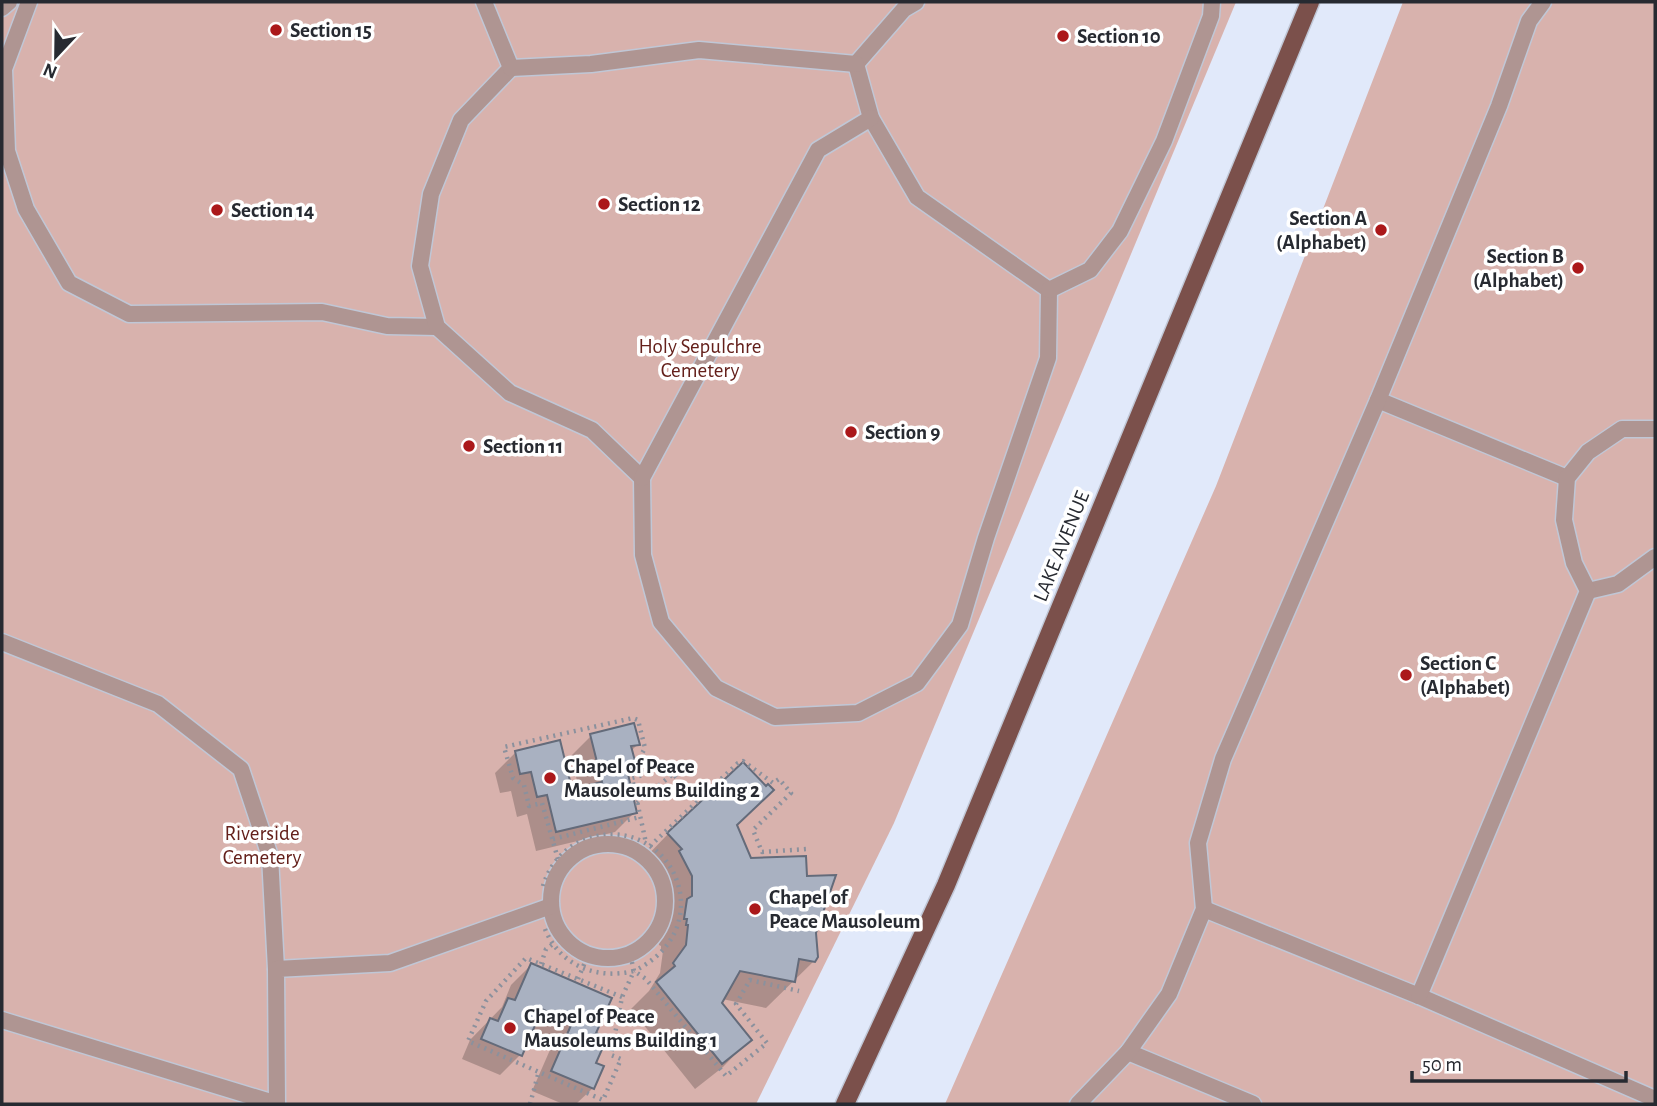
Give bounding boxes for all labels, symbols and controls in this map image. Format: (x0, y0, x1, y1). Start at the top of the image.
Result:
place label: Section 15 (290, 20, 372, 41)
north arrow (21, 21, 91, 91)
marker: Section 15 (268, 22, 284, 38)
place label: Section 10 (1077, 26, 1161, 47)
marker: Section 10 (1055, 28, 1071, 44)
text: N (41, 59, 60, 82)
place label: Section 12 (618, 194, 701, 215)
marker: Section 12 (596, 196, 612, 212)
place label: Section 14 (231, 200, 314, 221)
marker: Section 14 (209, 202, 225, 218)
place label: Section A (Alphabet) (1276, 208, 1367, 253)
marker: Section A (Alphabet) (1373, 222, 1389, 238)
place label: Section B (Alphabet) (1473, 246, 1564, 291)
marker: Section B (Alphabet) (1570, 260, 1586, 276)
park label: Holy Sepulchre Cemetery (639, 336, 761, 381)
place label: Section 9 (865, 422, 940, 443)
marker: Section 9 (843, 424, 859, 440)
place label: Section 11 (483, 436, 563, 457)
marker: Section 11 (461, 438, 477, 454)
street label: LAKE AVENUE (1030, 488, 1093, 604)
place label: Section C (Alphabet) (1420, 653, 1511, 698)
marker: Section C (Alphabet) (1398, 667, 1414, 683)
place label: Chapel of Peace Mausoleums Building 2 (564, 756, 760, 801)
marker: Chapel of Peace Mausoleums Building 2 (542, 770, 558, 786)
park label: Riverside Cemetery (223, 823, 301, 868)
place label: Chapel of Peace Mausoleum (769, 887, 920, 932)
marker: Chapel of Peace Mausoleum (747, 901, 763, 917)
place label: Chapel of Peace Mausoleums Building 1 (524, 1006, 717, 1051)
marker: Chapel of Peace Mausoleums Building 1 (502, 1020, 518, 1036)
scale bar (1412, 1040, 1626, 1084)
text: 50 m (1422, 1054, 1462, 1075)

